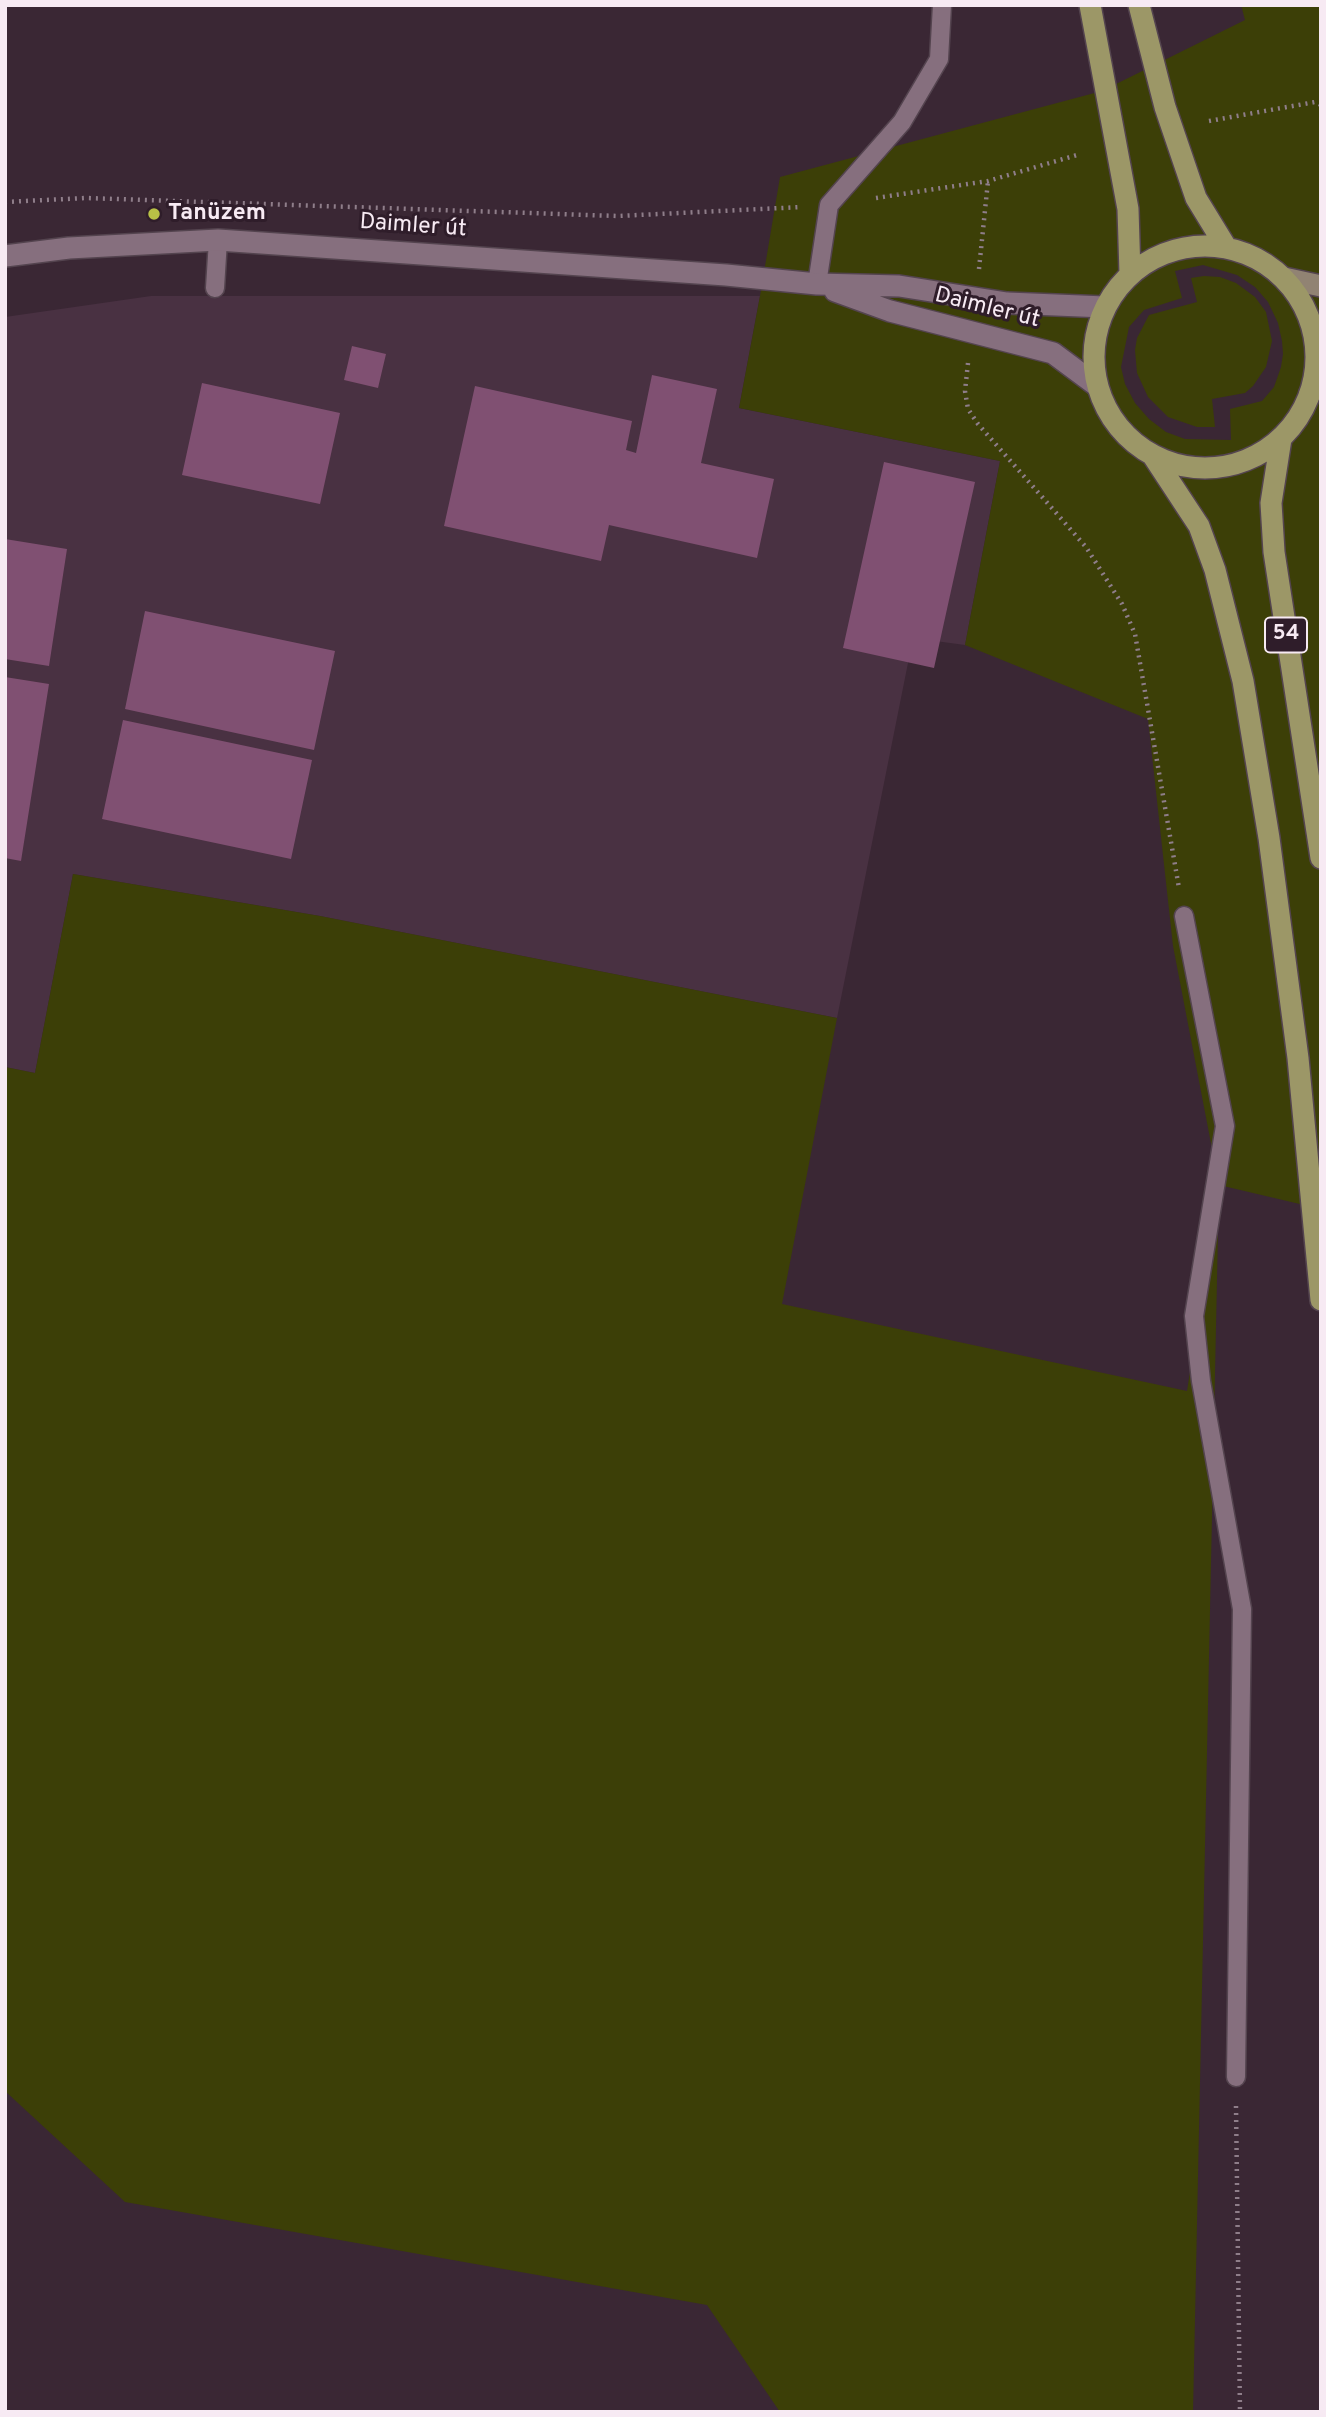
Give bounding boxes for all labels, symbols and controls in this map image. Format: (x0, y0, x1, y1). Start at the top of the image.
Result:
place label: Tanüzem (168, 200, 266, 228)
marker: Tanüzem (146, 206, 162, 222)
street label: Daimler út (359, 209, 467, 245)
street label: Daimler út (932, 283, 1042, 335)
road number: 54 (1265, 618, 1307, 652)

